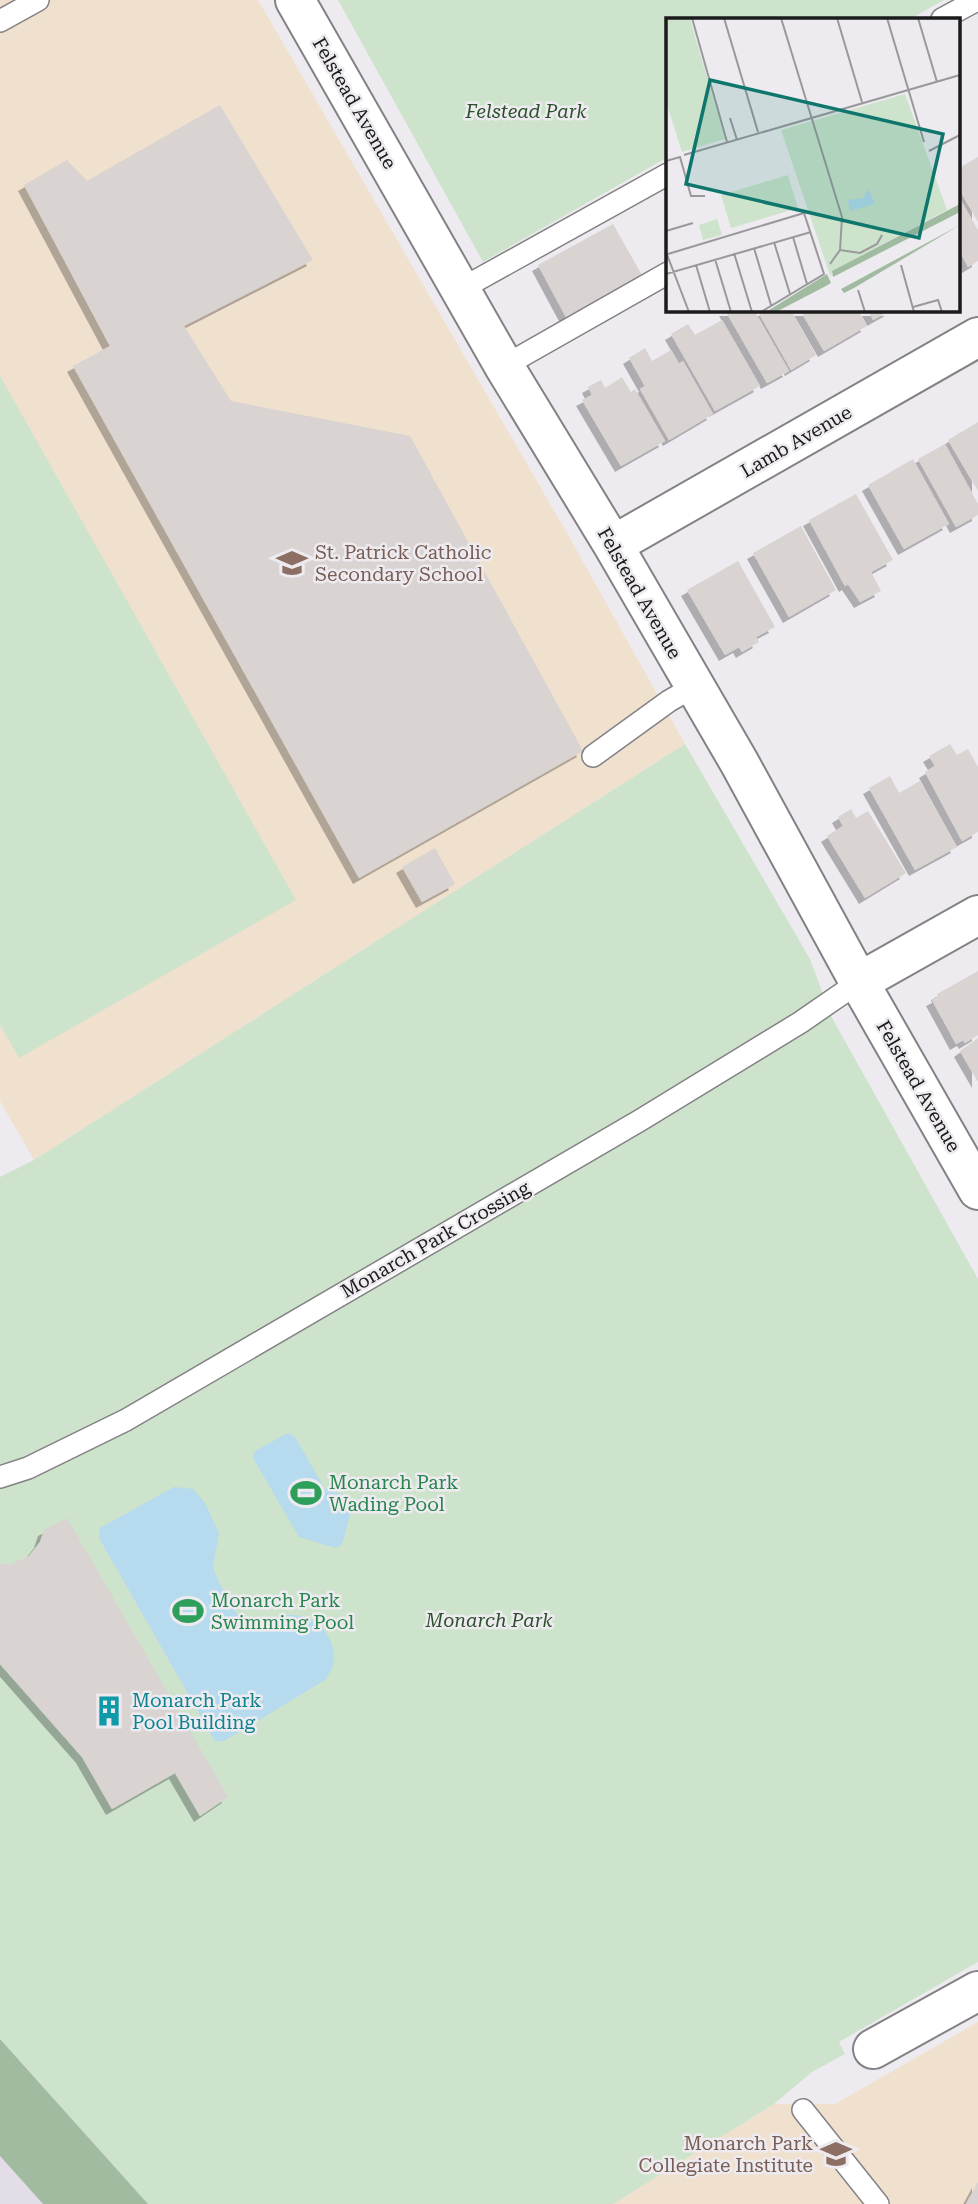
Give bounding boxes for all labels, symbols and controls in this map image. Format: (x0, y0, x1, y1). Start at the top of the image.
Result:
inset map (666, 18, 960, 312)
street label: Felstead Avenue (308, 33, 402, 173)
park label: Felstead Park (465, 100, 587, 123)
street label: Lamb Avenue (737, 400, 856, 483)
street label: Felstead Avenue (593, 523, 687, 663)
place label: St. Patrick Catholic Secondary School (315, 541, 491, 586)
school or university icon: St. Patrick Catholic Secondary School (275, 546, 309, 580)
street label: Felstead Avenue (872, 1016, 966, 1156)
street label: Monarch Park Crossing (337, 1176, 534, 1303)
place label: Monarch Park Wading Pool (329, 1471, 458, 1516)
sports icon: Monarch Park Wading Pool (289, 1476, 323, 1510)
place label: Monarch Park Swimming Pool (211, 1589, 354, 1634)
sports icon: Monarch Park Swimming Pool (171, 1594, 205, 1628)
park label: Monarch Park (424, 1609, 553, 1632)
place label: Monarch Park Pool Building (132, 1689, 261, 1734)
building icon: Monarch Park Pool Building (92, 1694, 126, 1728)
place label: Monarch Park Collegiate Institute (639, 2132, 813, 2177)
school or university icon: Monarch Park Collegiate Institute (819, 2137, 853, 2171)

